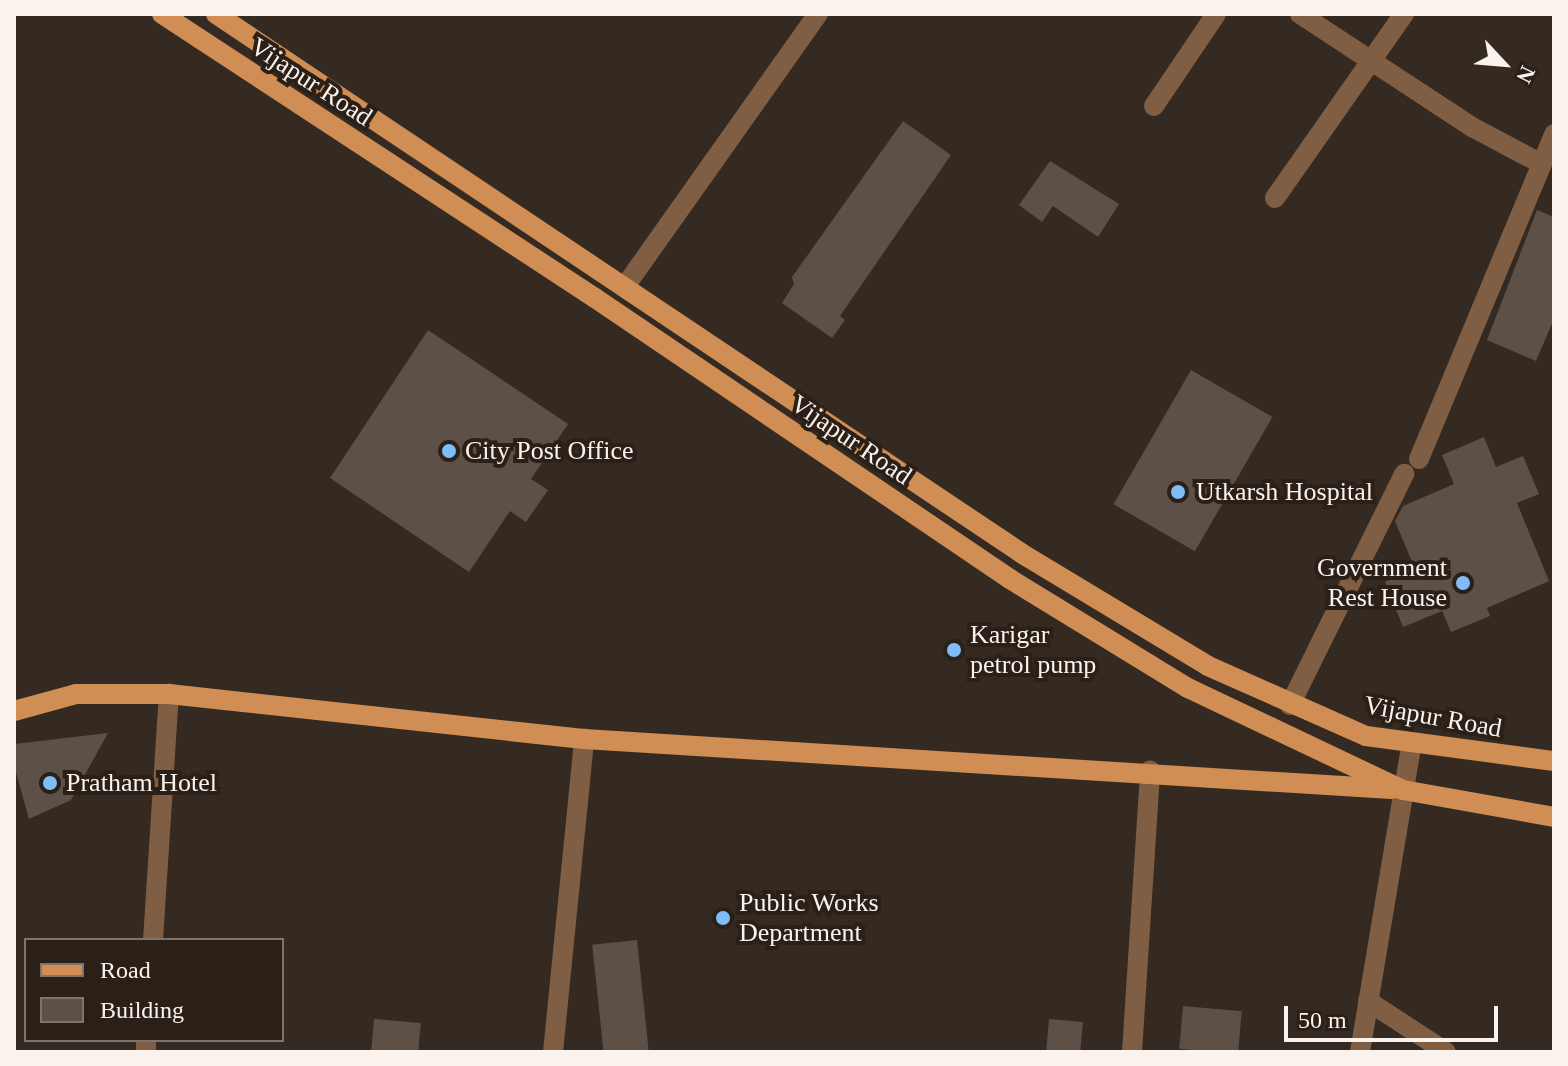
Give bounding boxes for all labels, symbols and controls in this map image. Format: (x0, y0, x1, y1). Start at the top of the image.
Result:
north arrow (1464, 24, 1544, 104)
street label: Vijapur Road (244, 31, 378, 133)
text: N (1511, 62, 1541, 87)
street label: Vijapur Road (785, 388, 917, 492)
place label: City Post Office (465, 435, 634, 467)
marker: City Post Office (440, 442, 458, 460)
place label: Utkarsh Hospital (1196, 476, 1373, 508)
marker: Utkarsh Hospital (1167, 481, 1189, 503)
place label: Government Rest House (1317, 552, 1447, 614)
marker: Government Rest House (1454, 574, 1472, 592)
place label: Karigar petrol pump (970, 619, 1096, 680)
marker: Karigar petrol pump (945, 641, 963, 659)
street label: Vijapur Road (1362, 690, 1504, 744)
place label: Pratham Hotel (66, 767, 217, 799)
marker: Pratham Hotel (41, 774, 59, 792)
place label: Public Works Department (739, 887, 879, 948)
marker: Public Works Department (714, 909, 732, 927)
legend (24, 938, 284, 1042)
text: Road (100, 957, 151, 983)
scale bar (1288, 990, 1502, 1040)
text: Building (100, 997, 184, 1023)
text: 50 m (1298, 1007, 1347, 1033)

